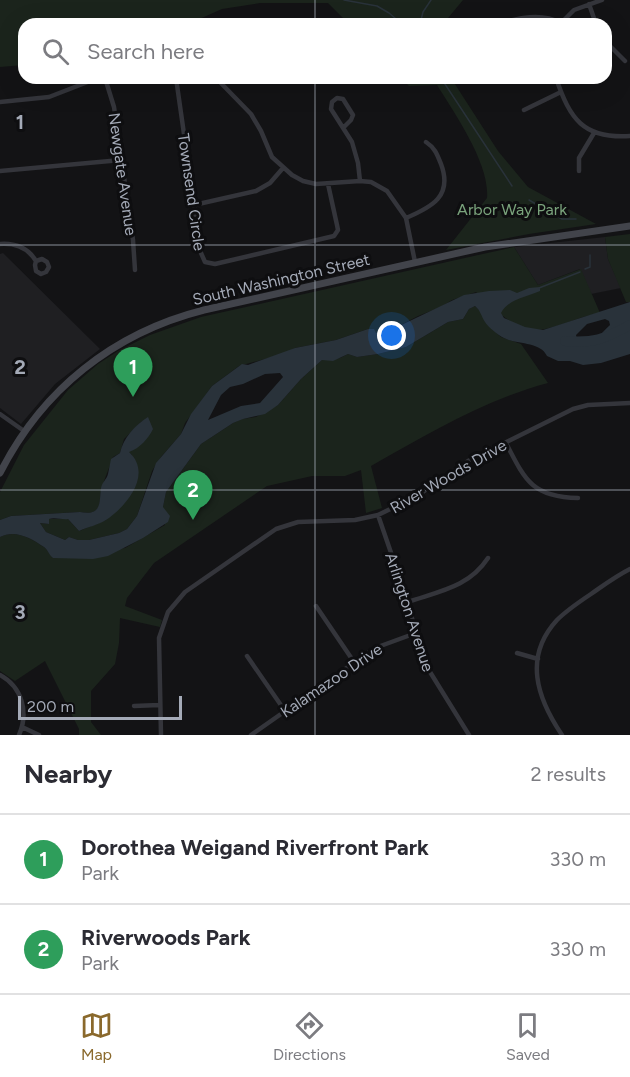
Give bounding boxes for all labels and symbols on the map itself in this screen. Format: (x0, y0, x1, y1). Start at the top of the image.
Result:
text: 1 (16, 110, 24, 134)
street label: Newgate Avenue (104, 112, 141, 237)
street label: Townsend Circle (174, 132, 209, 252)
park label: Arbor Way Park (457, 200, 567, 219)
street label: South Washington Street (191, 250, 372, 309)
your location (377, 321, 406, 350)
pin: 1 (114, 348, 152, 397)
text: 2 (14, 355, 26, 379)
street label: River Woods Drive (387, 435, 510, 517)
pin: 2 (174, 470, 212, 520)
street label: Arlington Avenue (381, 550, 438, 674)
text: 3 (14, 600, 26, 624)
street label: Kalamazoo Drive (277, 639, 386, 721)
scale bar (18, 693, 182, 720)

